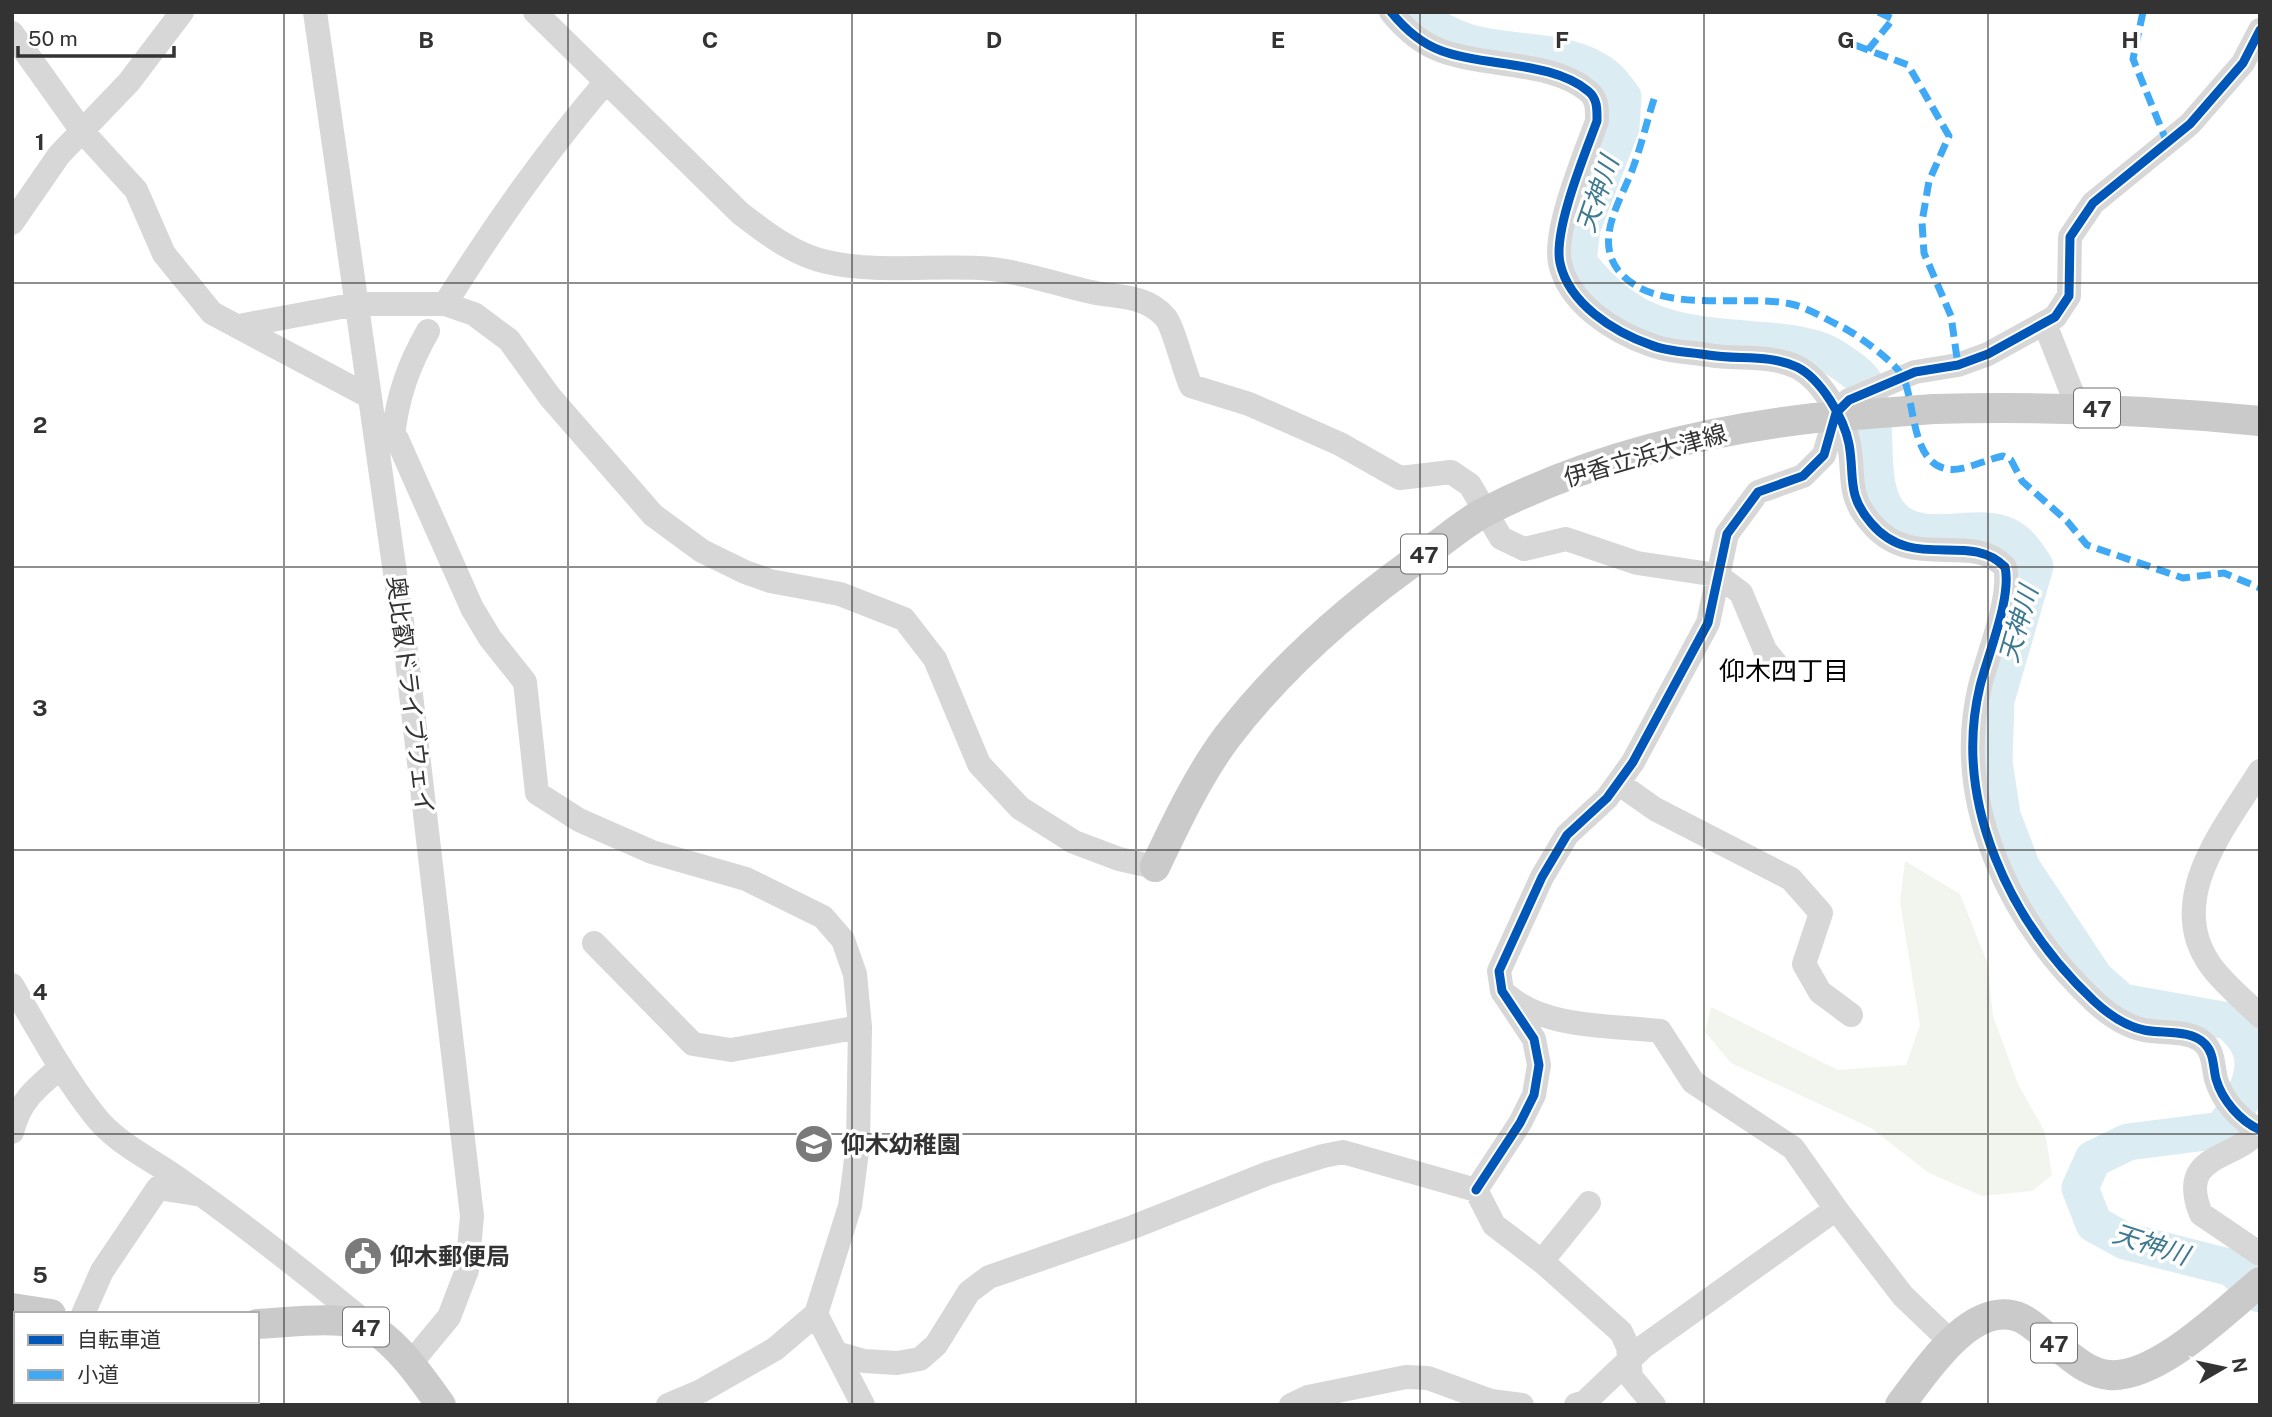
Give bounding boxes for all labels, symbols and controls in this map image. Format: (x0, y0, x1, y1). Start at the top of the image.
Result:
scale bar (18, 14, 173, 58)
text: 50 m (28, 26, 78, 51)
text: B (418, 26, 434, 53)
text: C (702, 26, 718, 53)
text: D (986, 26, 1002, 53)
text: E (1271, 26, 1285, 53)
text: F (1555, 26, 1569, 53)
text: G (1837, 26, 1855, 53)
text: H (2121, 26, 2139, 53)
text: 1 (35, 128, 45, 155)
water label: 天神川 (1570, 149, 1625, 236)
road number: 47 (2074, 388, 2120, 428)
text: 2 (33, 411, 47, 438)
street label: 伊香立浜大津線 (1560, 418, 1730, 492)
road number: 47 (1401, 534, 1447, 574)
street label: 奥比叡ドライブウェイ (382, 574, 440, 816)
water label: 天神川 (1992, 579, 2044, 666)
district label: 仰木四丁目 (1719, 655, 1849, 686)
text: 3 (32, 694, 48, 721)
text: 4 (32, 978, 48, 1005)
school or university icon: 仰木幼稚園 (793, 1123, 835, 1165)
place label: 仰木幼稚園 (841, 1130, 961, 1158)
water label: 天神川 (2109, 1217, 2196, 1272)
public building icon: 仰木郵便局 (342, 1235, 384, 1277)
place label: 仰木郵便局 (390, 1242, 510, 1270)
text: 5 (32, 1261, 48, 1288)
road number: 47 (343, 1308, 389, 1346)
legend (14, 1312, 259, 1403)
road number: 47 (2031, 1324, 2077, 1362)
text: 自転車道 (77, 1327, 161, 1352)
north arrow (2188, 1333, 2258, 1403)
text: N (2228, 1356, 2252, 1374)
text: 小道 (77, 1362, 119, 1387)

